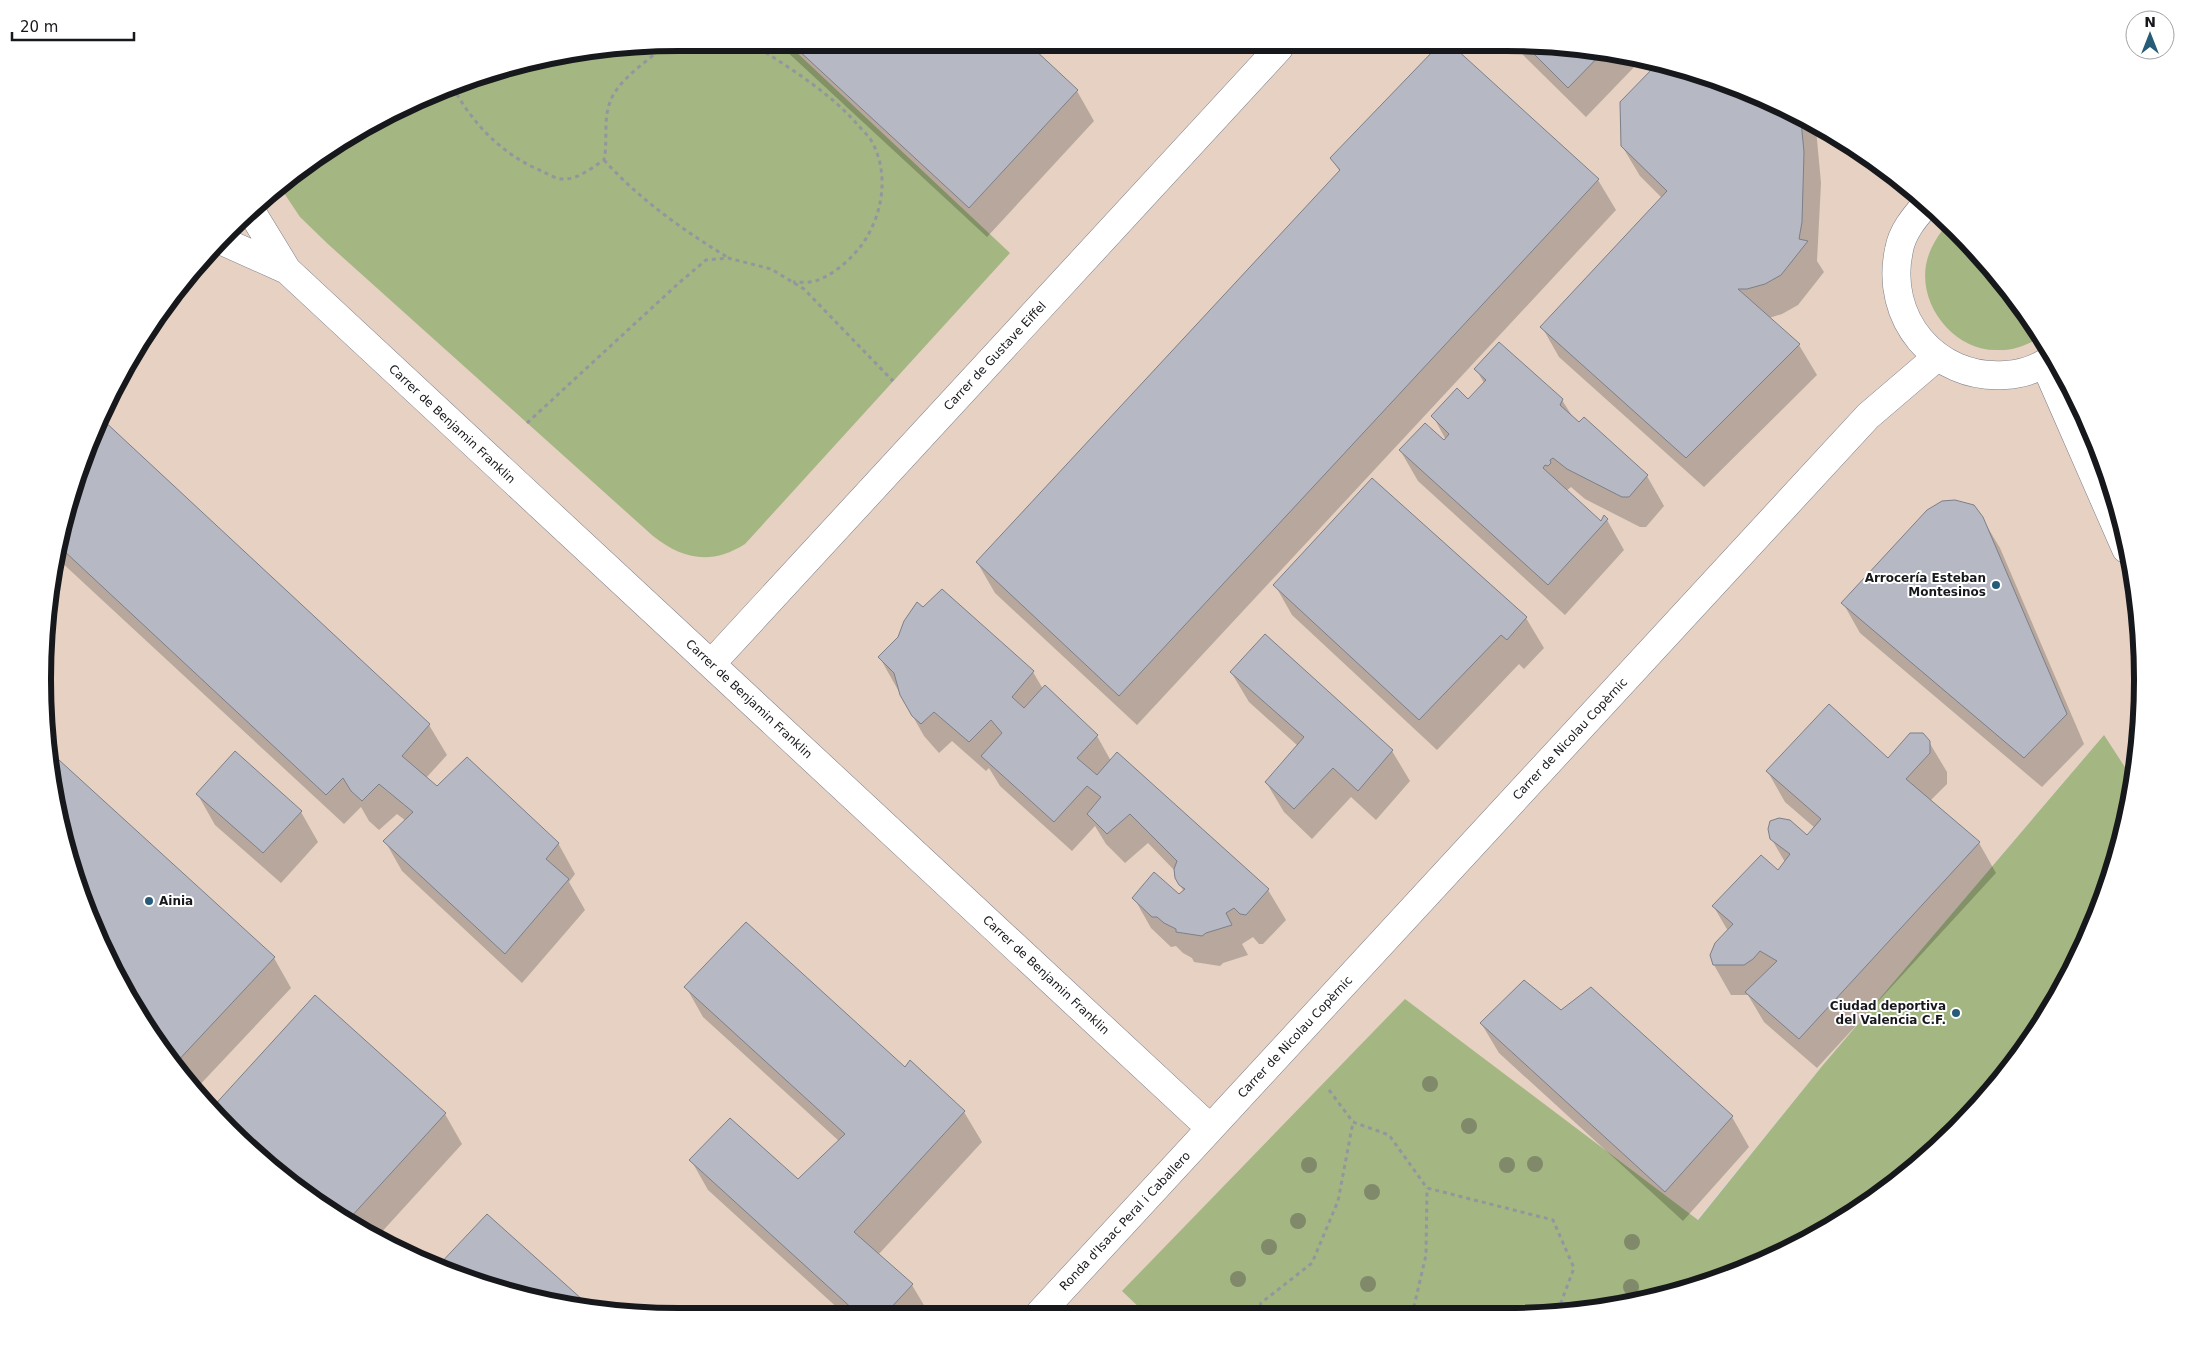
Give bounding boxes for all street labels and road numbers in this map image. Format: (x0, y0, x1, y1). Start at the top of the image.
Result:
street label: Carrer de Gustave Eiffel (941, 299, 1049, 413)
street label: Carrer de Benjamin Franklin (386, 362, 518, 486)
street label: Carrer de Benjamin Franklin (683, 637, 815, 761)
street label: Carrer de Nicolau Copèrnic (1510, 675, 1630, 803)
street label: Carrer de Benjamin Franklin (980, 913, 1112, 1037)
street label: Carrer de Nicolau Copèrnic (1235, 973, 1355, 1101)
street label: Ronda d'Isaac Peral i Caballero (1057, 1149, 1193, 1293)

